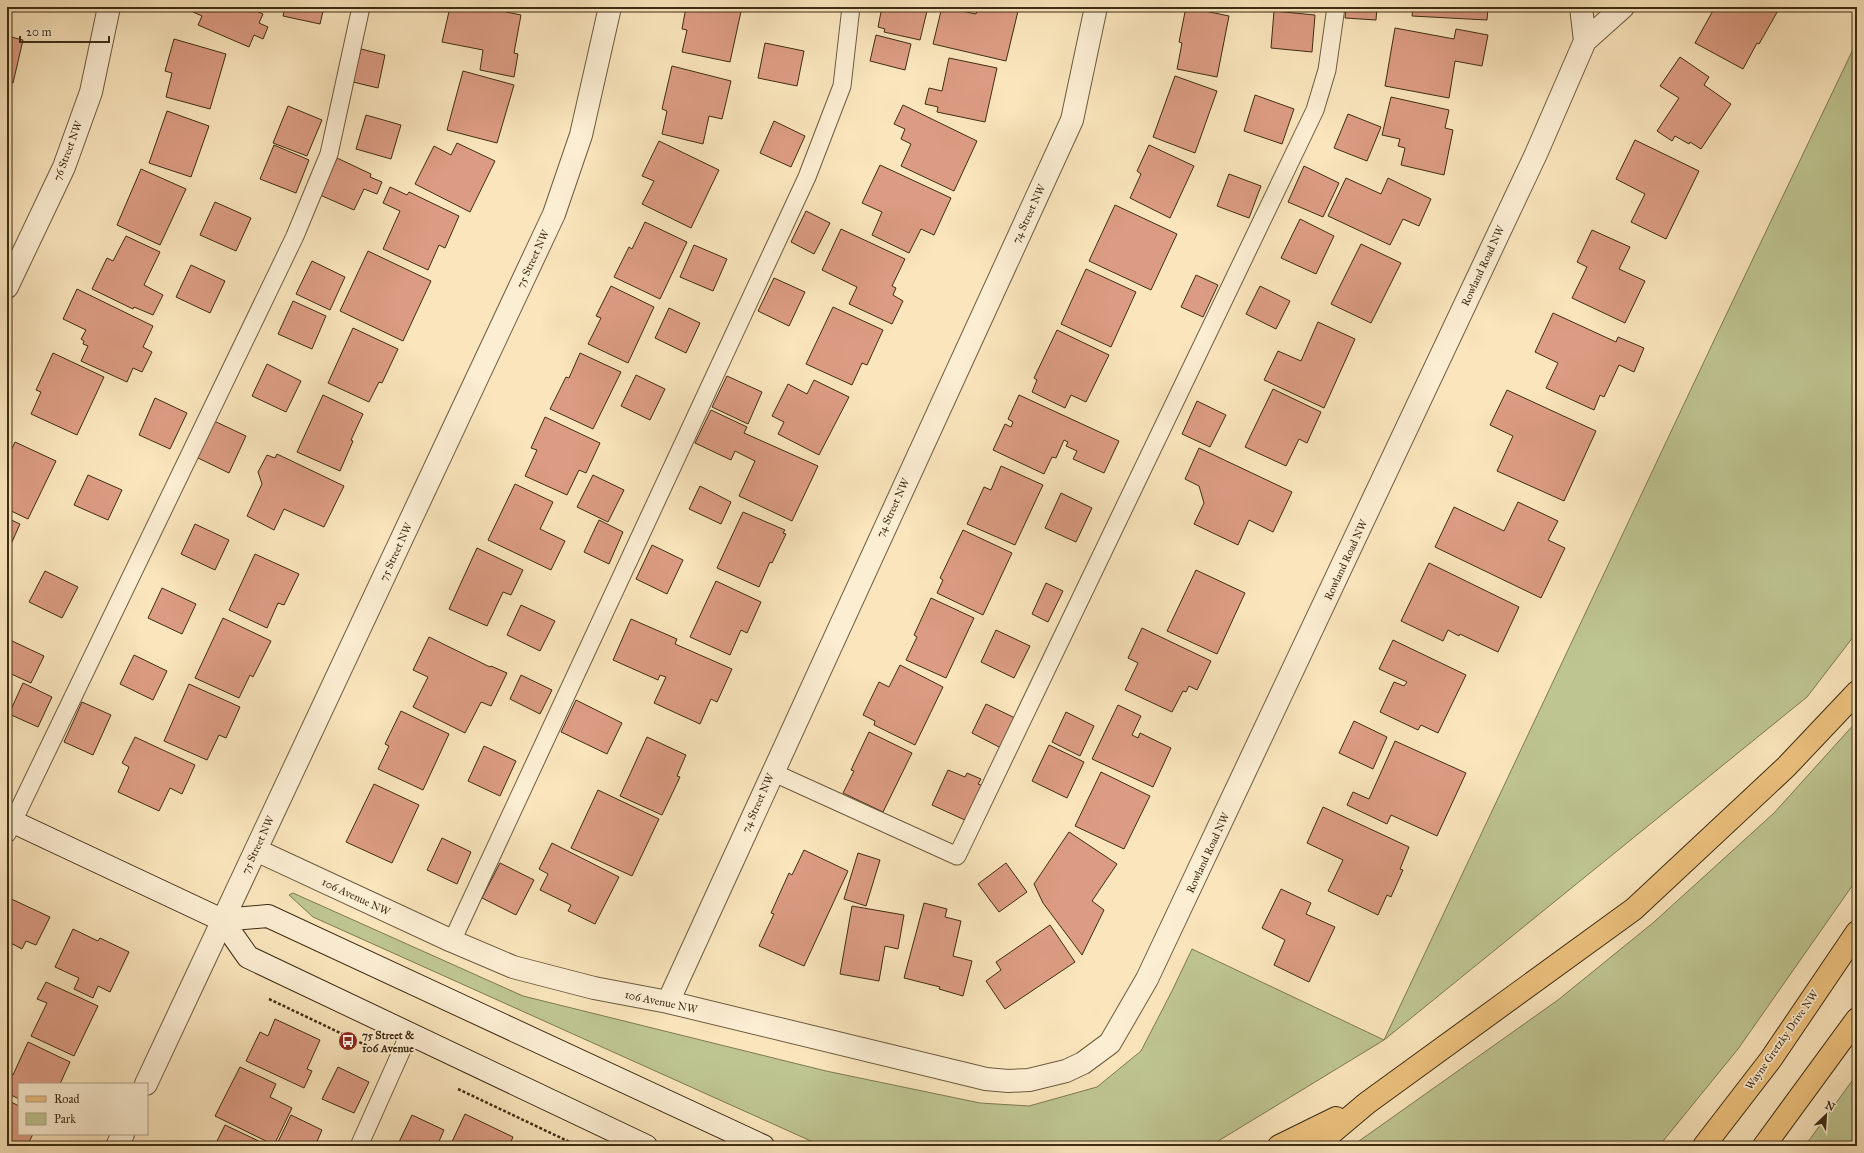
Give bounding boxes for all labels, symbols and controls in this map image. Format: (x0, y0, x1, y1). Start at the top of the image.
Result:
scale bar (20, 18, 109, 44)
text: 20 m (26, 25, 52, 39)
street label: 76 Street NW (51, 119, 86, 183)
street label: 74 Street NW (1010, 182, 1049, 246)
street label: Rowland Road NW (1459, 223, 1508, 308)
street label: 75 Street NW (514, 227, 552, 290)
street label: 74 Street NW (874, 476, 913, 540)
street label: Rowland Road NW (1322, 517, 1371, 602)
street label: 75 Street NW (377, 520, 415, 583)
street label: 74 Street NW (739, 771, 777, 835)
street label: Rowland Road NW (1184, 810, 1233, 895)
street label: 75 Street NW (239, 813, 277, 876)
street label: 106 Avenue NW (320, 875, 393, 919)
street label: Wayne Gretzky Drive NW (1743, 987, 1822, 1092)
street label: 106 Avenue NW (624, 988, 699, 1016)
place label: 75 Street & 106 Avenue (362, 1029, 415, 1055)
bus stop icon: 75 Street & 106 Avenue (337, 1030, 359, 1052)
legend (18, 1083, 148, 1135)
text: Road (54, 1092, 80, 1106)
north arrow (1806, 1095, 1846, 1135)
text: N (1823, 1099, 1838, 1115)
text: Park (54, 1112, 76, 1126)

